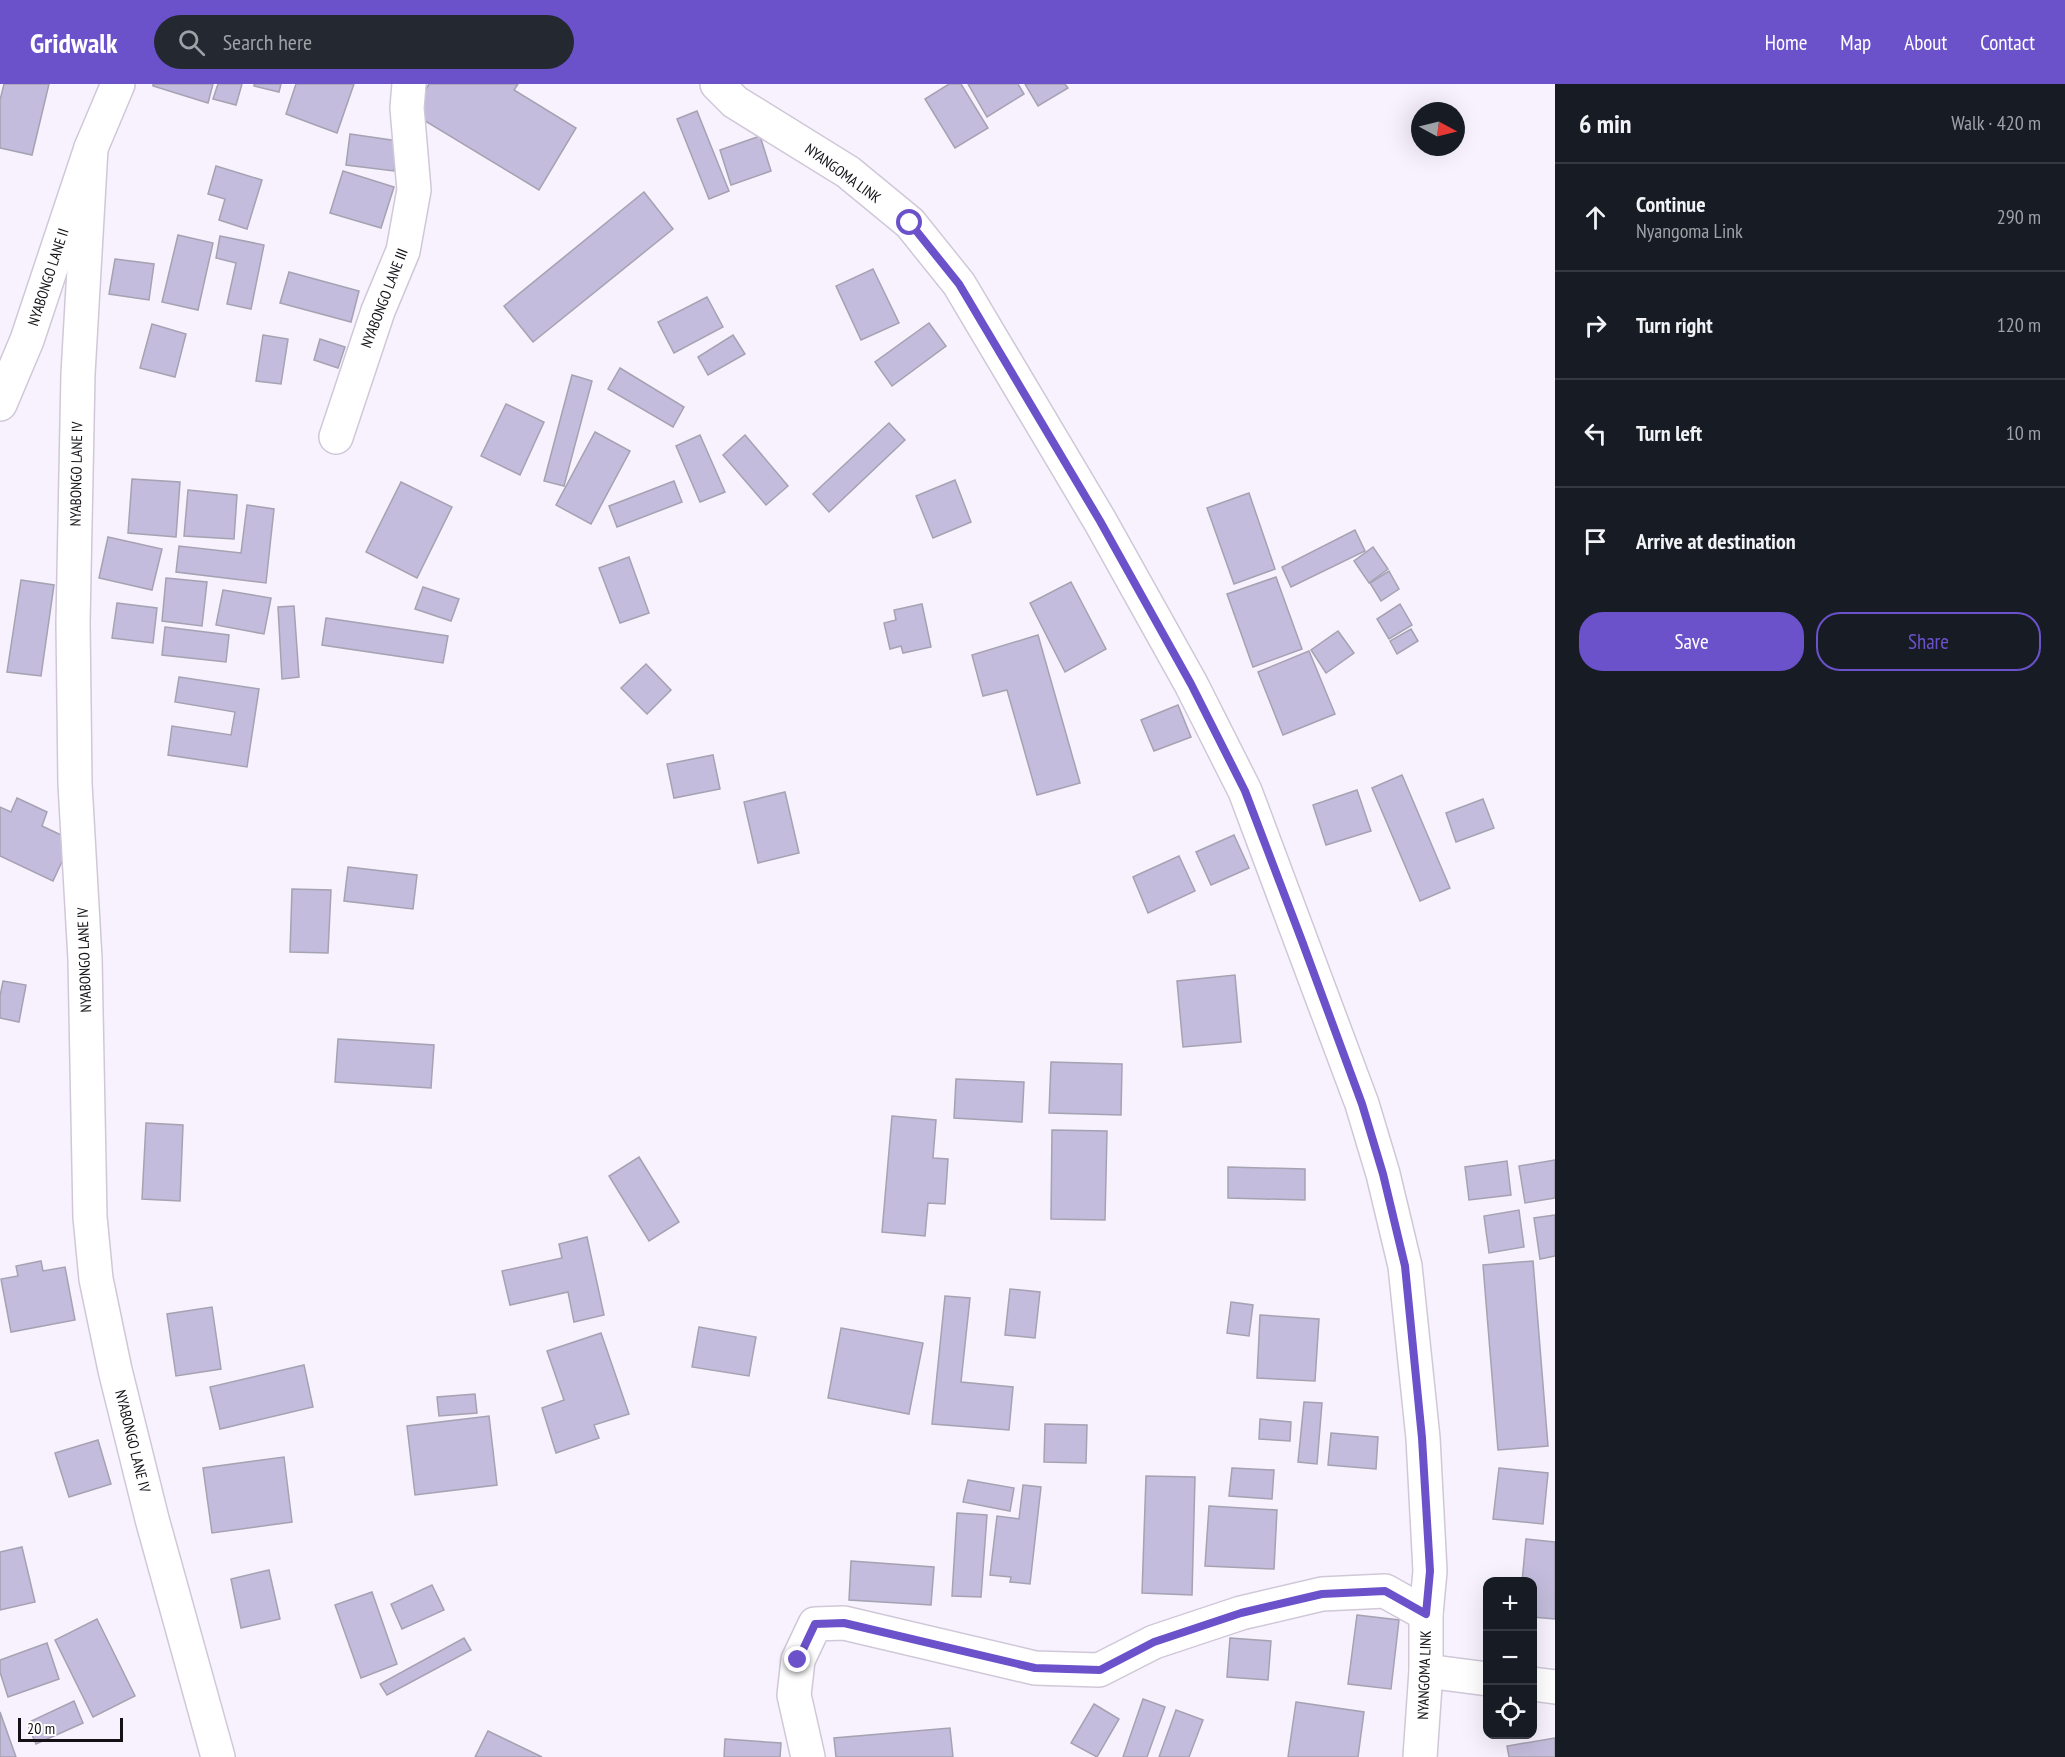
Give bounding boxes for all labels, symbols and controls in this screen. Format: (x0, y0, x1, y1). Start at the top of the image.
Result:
search box (154, 15, 574, 69)
text: Gridwalk (30, 24, 118, 61)
icon: search (175, 26, 208, 59)
text: Search here (223, 28, 312, 56)
text: Home (1765, 29, 1807, 56)
text: Map (1840, 29, 1871, 56)
text: About (1904, 29, 1947, 56)
text: Contact (1980, 29, 2035, 56)
north arrow (1411, 102, 1465, 156)
text: 6 min (1579, 107, 1632, 140)
text: Walk · 420 m (1951, 110, 2041, 136)
street label: NYANGOMA LINK (801, 139, 885, 207)
text: Continue (1636, 190, 1706, 218)
icon: ahead (1579, 201, 1612, 234)
text: 290 m (1997, 204, 2041, 230)
route start (896, 209, 922, 235)
text: Nyangoma Link (1636, 218, 1743, 244)
street label: NYABONGO LANE II (23, 226, 73, 328)
street label: NYABONGO LANE III (356, 246, 412, 350)
icon: right (1579, 309, 1612, 342)
text: Turn right (1636, 311, 1713, 339)
text: 120 m (1997, 312, 2041, 338)
icon: left (1579, 417, 1612, 450)
text: Turn left (1636, 419, 1702, 447)
text: 10 m (2006, 420, 2041, 446)
street label: NYABONGO LANE IV (66, 421, 86, 527)
icon: arrive (1579, 525, 1612, 558)
text: Arrive at destination (1636, 527, 1796, 555)
button: Save (1579, 612, 1804, 671)
button: Share (1816, 612, 2041, 671)
street label: NYABONGO LANE IV (73, 907, 95, 1013)
street label: NYABONGO LANE IV (111, 1388, 155, 1494)
map controls (1483, 1577, 1537, 1739)
button: + (1483, 1577, 1537, 1631)
street label: NYANGOMA LINK (1413, 1629, 1435, 1720)
button: − (1483, 1631, 1537, 1685)
route end (784, 1646, 810, 1672)
button: locate (1483, 1685, 1537, 1739)
scale bar (18, 1715, 123, 1742)
text: 20 m (27, 1718, 55, 1738)

